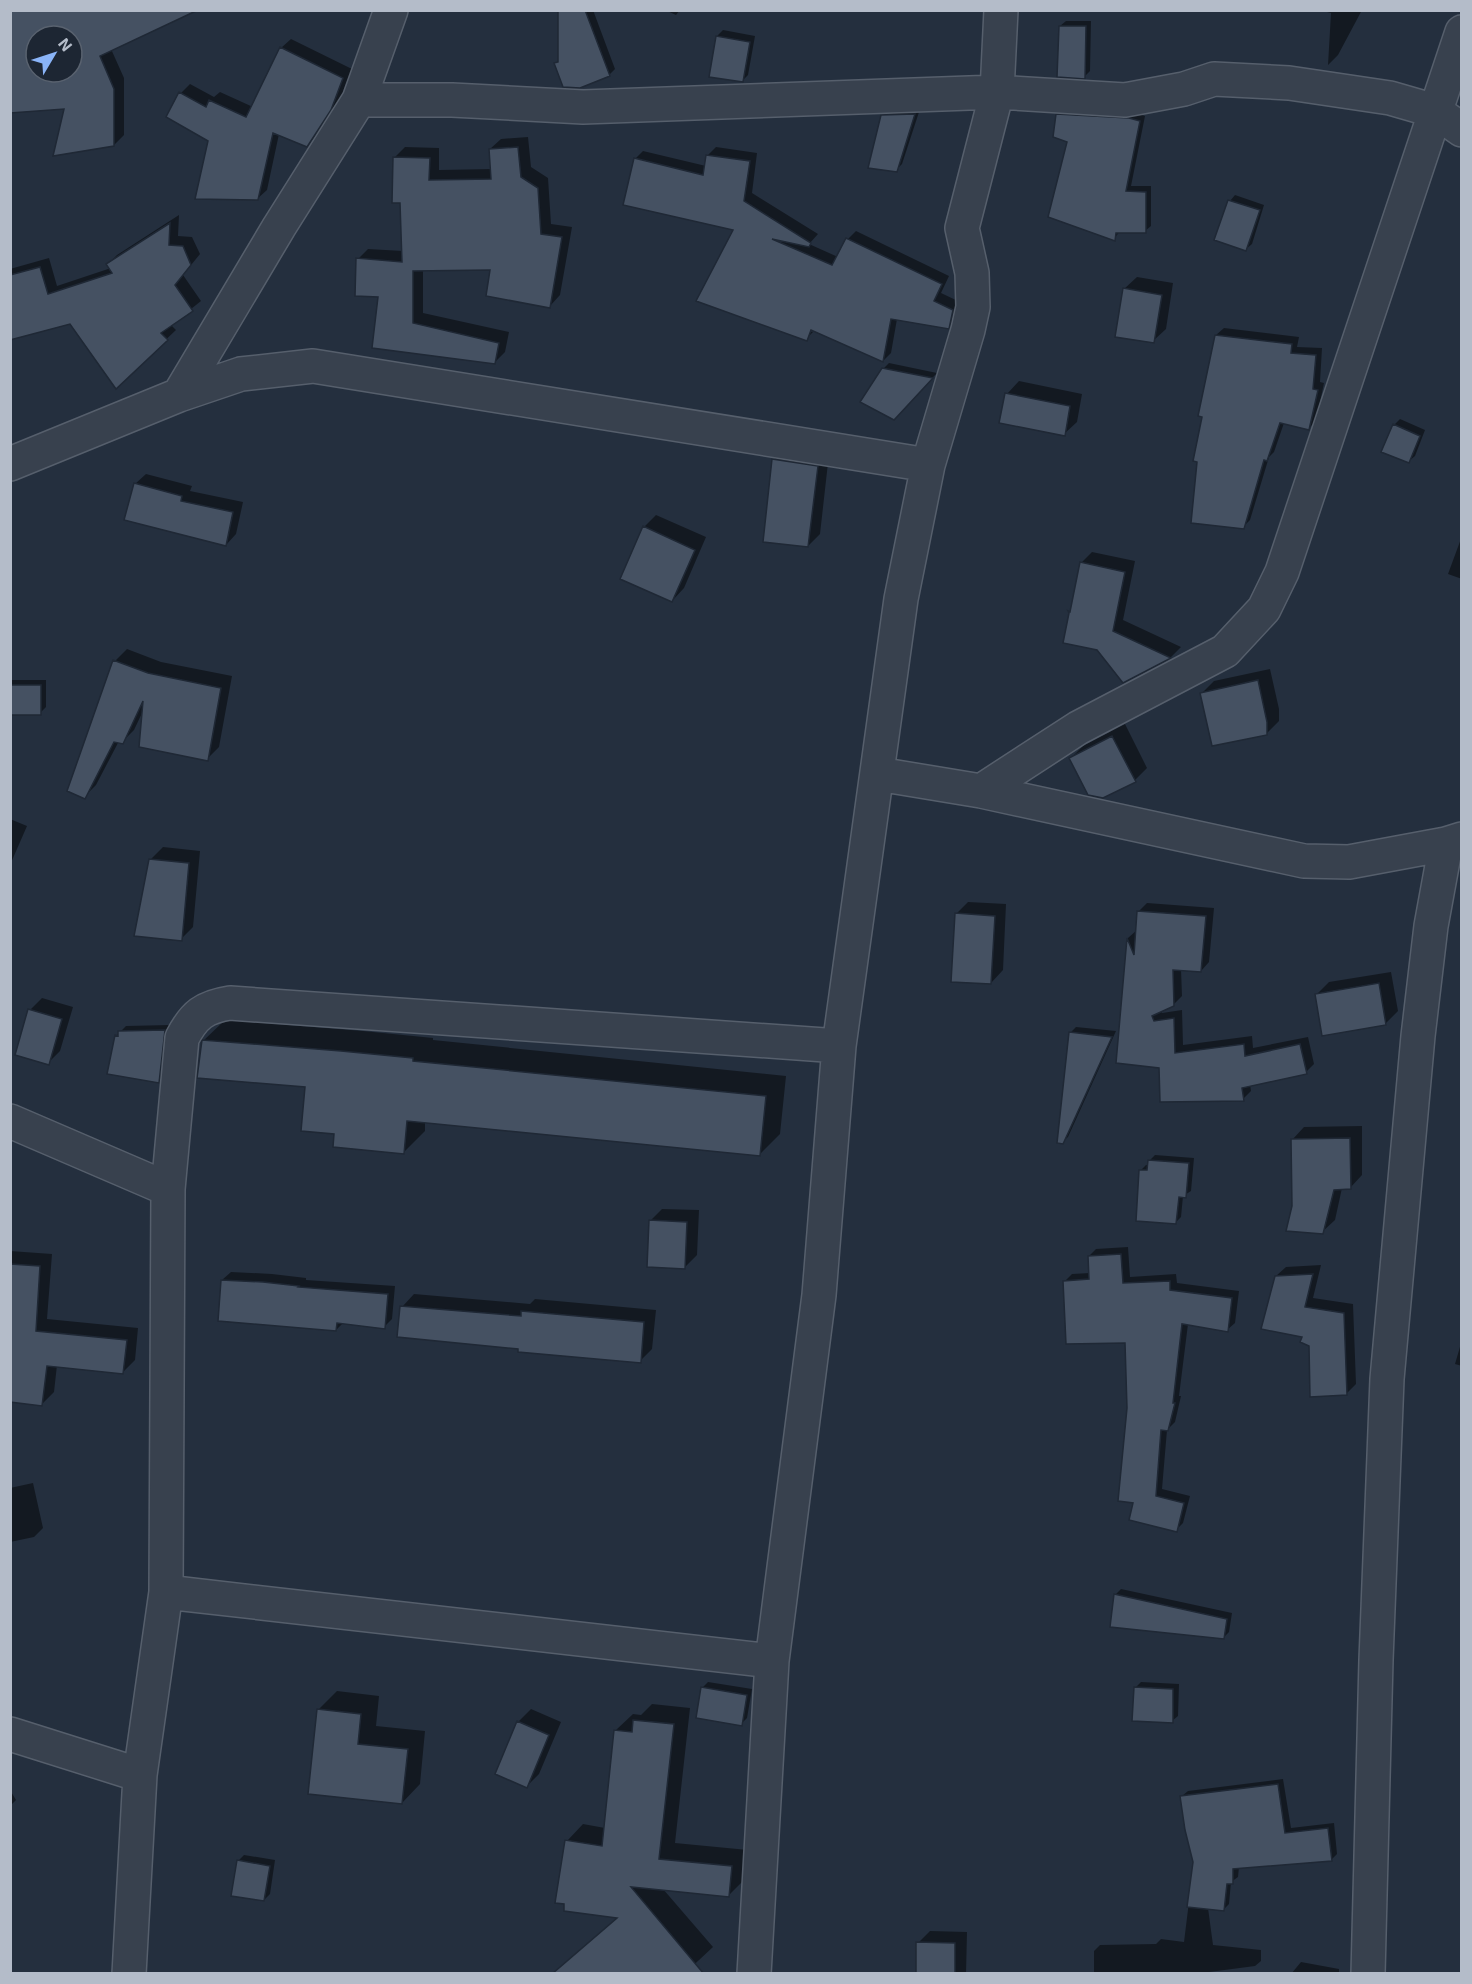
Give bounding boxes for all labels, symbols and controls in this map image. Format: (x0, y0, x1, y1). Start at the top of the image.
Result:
north arrow (24, 24, 84, 84)
text: N (55, 34, 77, 55)

